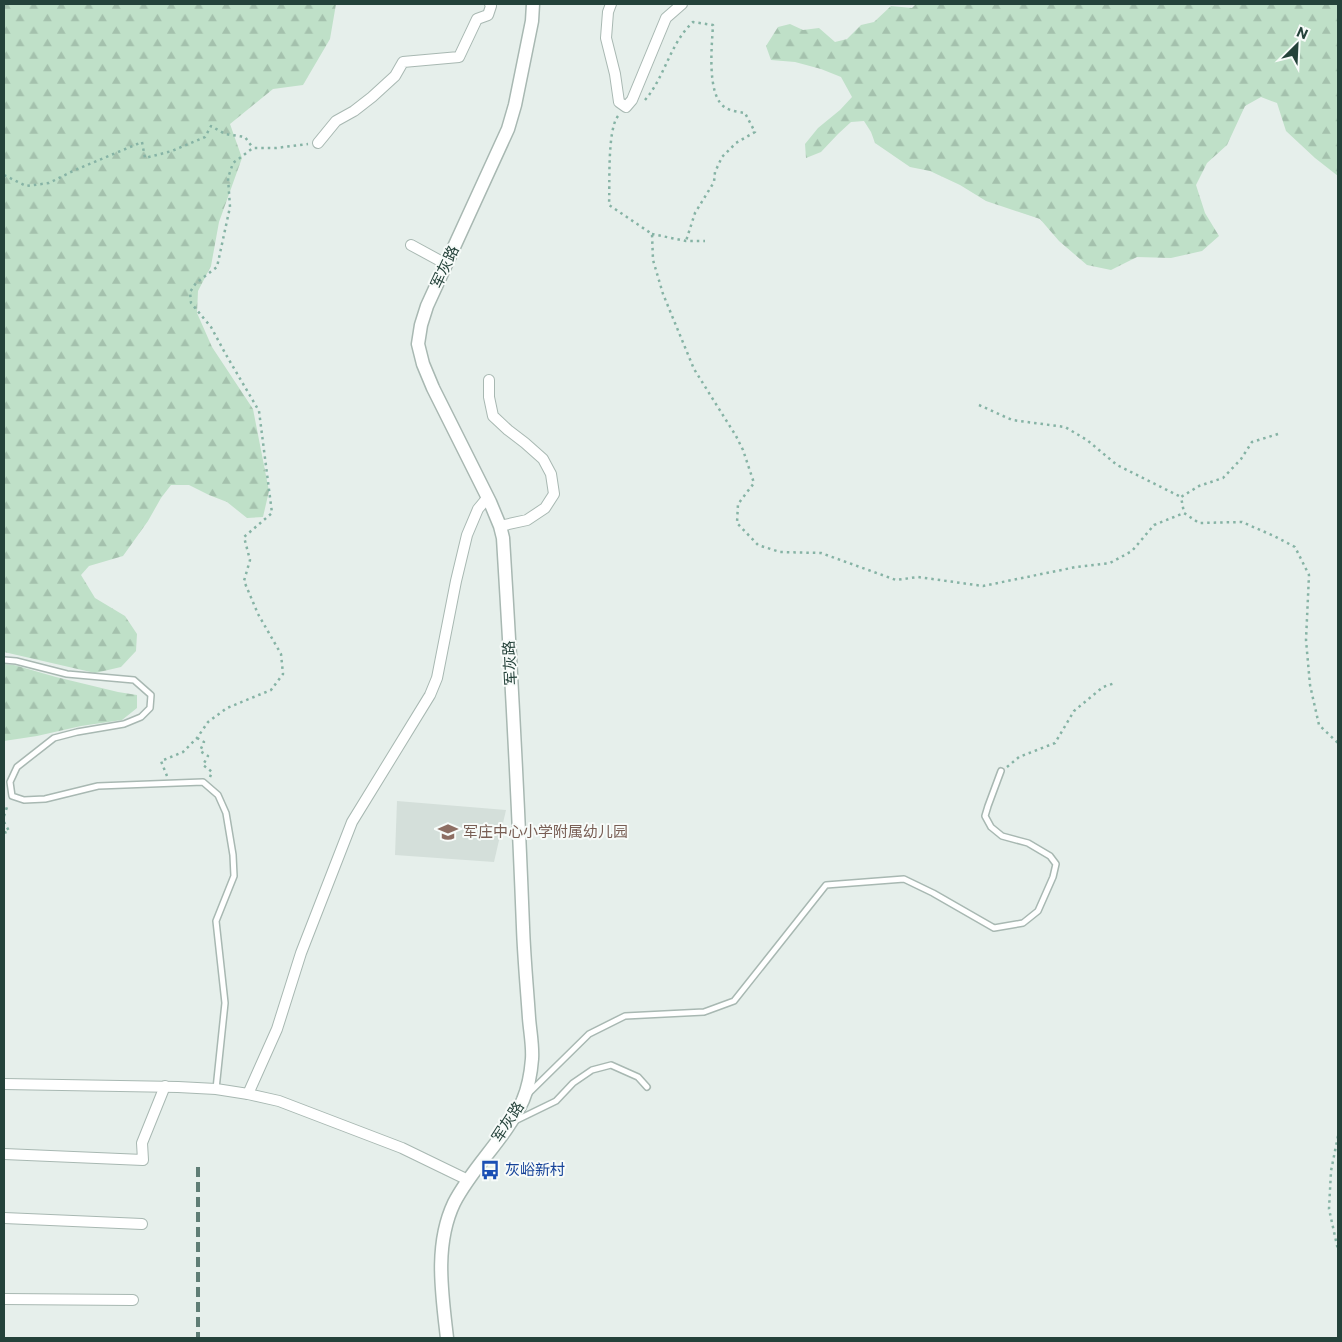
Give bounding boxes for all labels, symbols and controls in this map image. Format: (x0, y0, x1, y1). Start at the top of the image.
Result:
north arrow (1272, 20, 1322, 70)
text: N (1294, 23, 1311, 43)
street label: 军灰路 (426, 242, 462, 291)
street label: 军灰路 (499, 640, 519, 686)
school or university icon: 军庄中心小学附属幼儿园 (437, 821, 459, 843)
place label: 军庄中心小学附属幼儿园 (463, 822, 628, 840)
street label: 军灰路 (487, 1098, 527, 1145)
bus stop icon: 灰峪新村 (479, 1159, 501, 1181)
place label: 灰峪新村 (505, 1160, 565, 1178)

